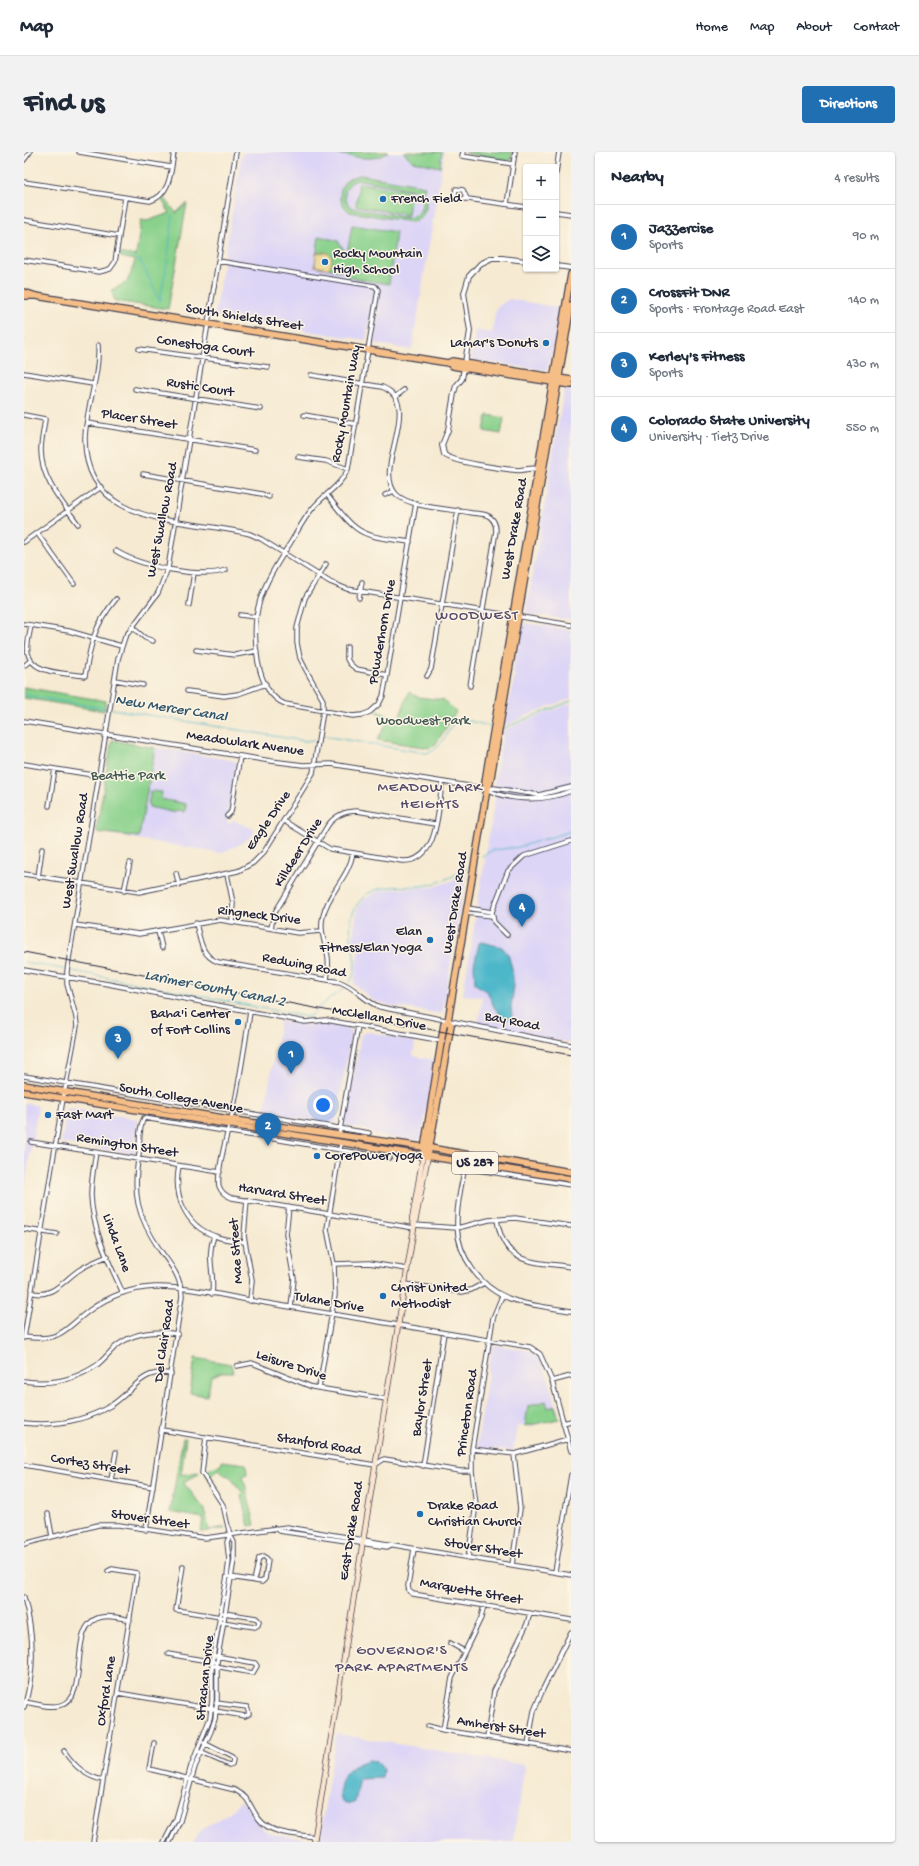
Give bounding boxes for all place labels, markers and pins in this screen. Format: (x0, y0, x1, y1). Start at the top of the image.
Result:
place label: French Field (390, 191, 463, 208)
marker: French Field (378, 194, 388, 204)
place label: Rocky Mountain High School (333, 246, 423, 279)
marker: Rocky Mountain High School (320, 257, 330, 267)
place label: Lamar's Donuts (450, 335, 539, 352)
marker: Lamar's Donuts (541, 338, 551, 348)
pin: 4 (509, 894, 535, 927)
place label: Elan Fitness/Elan Yoga (318, 924, 423, 957)
marker: Elan Fitness/Elan Yoga (425, 935, 435, 945)
place label: Baha'i Center of Fort Collins (150, 1006, 231, 1039)
marker: Baha'i Center of Fort Collins (233, 1017, 243, 1027)
pin: 3 (105, 1026, 131, 1059)
pin: 1 (278, 1041, 304, 1074)
place label: Fast Mart (55, 1107, 115, 1124)
marker: Fast Mart (43, 1110, 53, 1120)
pin: 2 (255, 1113, 281, 1146)
place label: CorePower Yoga (325, 1148, 424, 1165)
marker: CorePower Yoga (312, 1151, 322, 1161)
place label: Christ United Methodist (391, 1280, 469, 1313)
marker: Christ United Methodist (378, 1291, 388, 1301)
place label: Drake Road Christian Church (427, 1498, 522, 1531)
marker: Drake Road Christian Church (415, 1509, 425, 1519)

